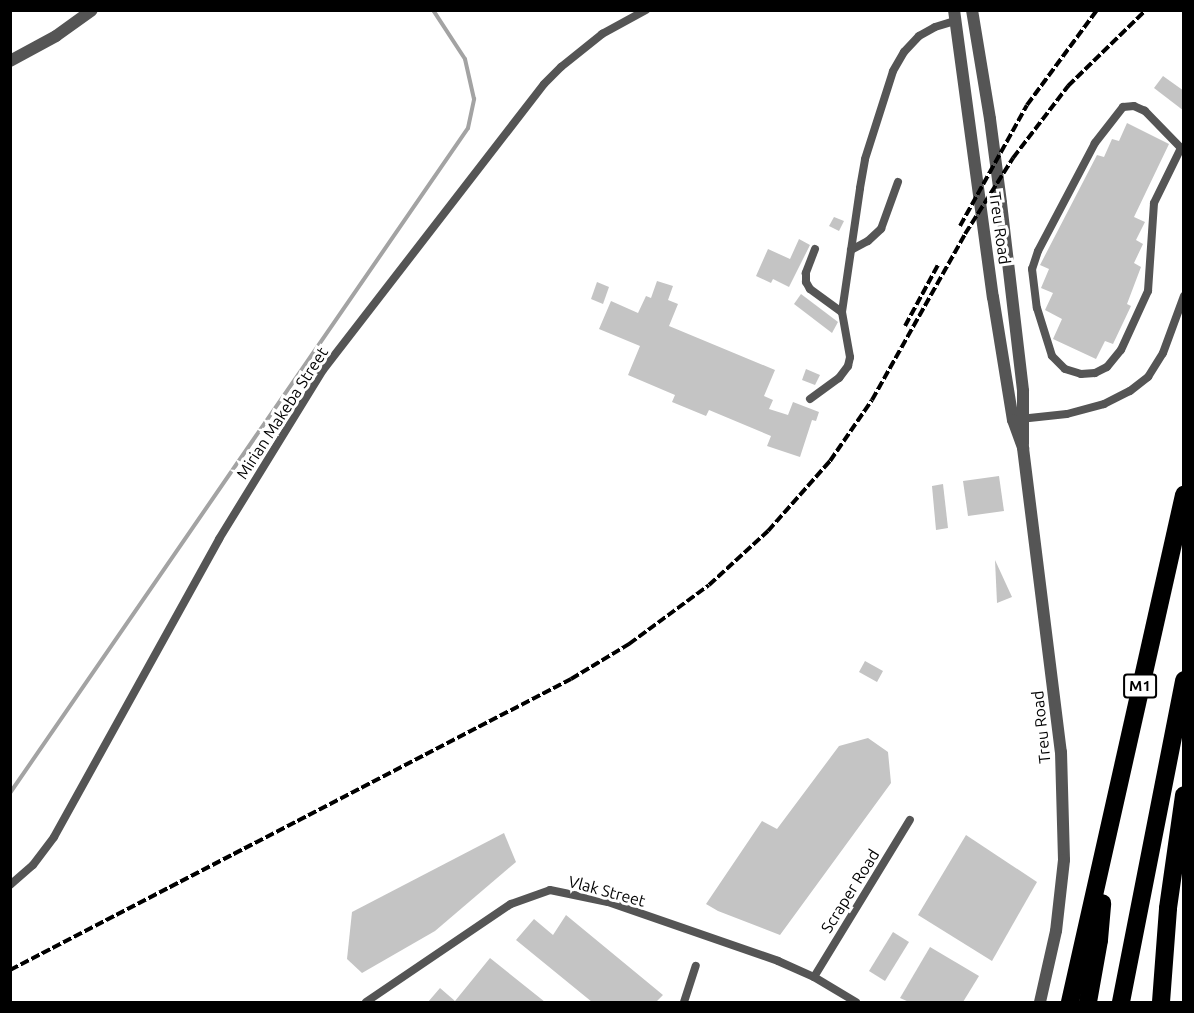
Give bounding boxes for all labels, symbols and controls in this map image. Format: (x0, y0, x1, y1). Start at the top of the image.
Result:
street label: Treu Road (985, 191, 1015, 265)
street label: Mirian Makeba Street (232, 343, 332, 483)
road number: M1 (1122, 674, 1158, 698)
street label: Treu Road (1028, 690, 1054, 764)
street label: Scraper Road (817, 846, 883, 936)
street label: Vlak Street (566, 872, 648, 910)

